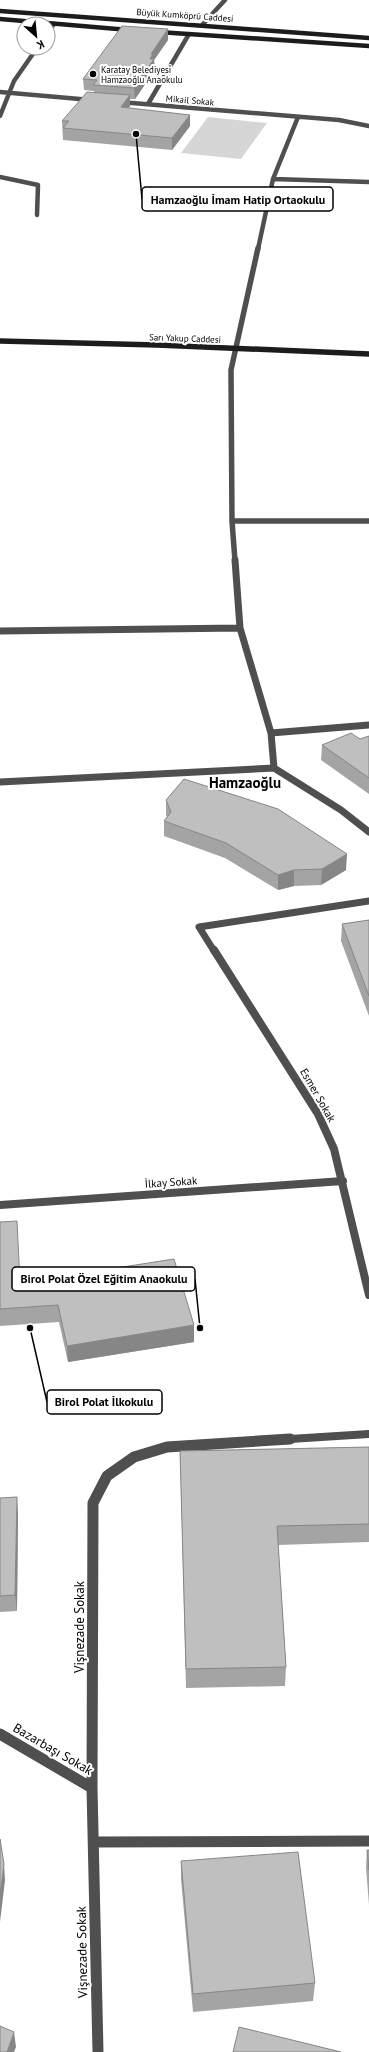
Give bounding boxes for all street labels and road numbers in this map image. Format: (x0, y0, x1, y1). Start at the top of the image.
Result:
street label: Büyük Kumköprü Caddesi (136, 6, 234, 24)
street label: Mikail Sokak (165, 92, 215, 108)
street label: Sarı Yakup Caddesi (149, 331, 221, 345)
street label: Esmer Sokak (297, 1066, 339, 1125)
street label: İlkay Sokak (144, 1173, 198, 1191)
street label: Vişnezade Sokak (71, 1580, 88, 1674)
street label: Bazarbaşı Sokak (10, 1719, 97, 1779)
street label: Vişnezade Sokak (73, 1905, 91, 1999)

